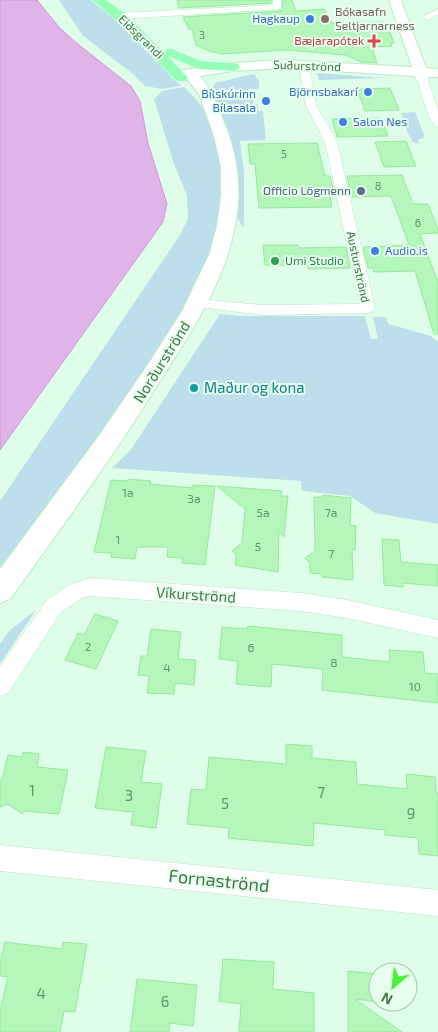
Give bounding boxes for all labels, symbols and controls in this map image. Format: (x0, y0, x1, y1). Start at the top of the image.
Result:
place label: Bókasafn Seltjarnarness (335, 4, 415, 33)
street label: Eiðsgrandi (116, 11, 167, 61)
place label: Hagkaup (252, 11, 300, 25)
marker: Hagkaup (304, 13, 316, 25)
marker: Bókasafn Seltjarnarness (319, 13, 331, 25)
house number: 3 (199, 28, 205, 41)
place label: Bæjarapótek (294, 33, 364, 48)
marker: Bæjarapótek (368, 35, 380, 47)
street label: Suðurströnd (273, 57, 341, 73)
place label: Björnsbakarí (289, 84, 359, 99)
place label: Bílskúrinn Bílasala (201, 86, 256, 114)
marker: Björnsbakarí (362, 86, 374, 98)
marker: Bílskúrinn Bílasala (260, 95, 272, 107)
place label: Salon Nes (353, 114, 407, 128)
marker: Salon Nes (337, 116, 349, 128)
house number: 5 (281, 147, 287, 160)
house number: 8 (375, 179, 381, 192)
place label: Officio Lögmenn (263, 183, 351, 197)
marker: Officio Lögmenn (355, 185, 367, 197)
house number: 6 (415, 216, 421, 229)
street label: Austurströnd (345, 230, 373, 304)
place label: Audio.is (385, 243, 428, 257)
marker: Audio.is (369, 245, 381, 257)
place label: Umi Studio (285, 253, 344, 267)
marker: Umi Studio (269, 255, 281, 267)
street label: Norðurströnd (129, 317, 193, 406)
place label: Maður og kona (204, 378, 304, 396)
marker: Maður og kona (188, 382, 200, 394)
house number: 1a (122, 485, 134, 499)
house number: 3a (187, 491, 201, 505)
house number: 5a (256, 505, 270, 519)
house number: 7a (325, 505, 337, 519)
house number: 1 (116, 532, 120, 546)
house number: 5 (255, 539, 261, 553)
house number: 7 (328, 546, 334, 560)
street label: Víkurströnd (156, 582, 237, 606)
house number: 2 (85, 639, 92, 653)
house number: 6 (248, 640, 255, 654)
house number: 8 (330, 655, 338, 669)
house number: 4 (163, 660, 171, 674)
house number: 10 (409, 679, 421, 693)
house number: 1 (29, 781, 35, 799)
house number: 7 (317, 783, 325, 801)
house number: 3 (125, 786, 133, 804)
house number: 5 (221, 794, 229, 812)
house number: 9 (407, 804, 415, 822)
street label: Fornaströnd (168, 864, 271, 896)
north arrow (368, 962, 418, 1012)
house number: 4 (36, 984, 46, 1002)
text: N (378, 989, 395, 1009)
house number: 6 (161, 992, 169, 1010)

